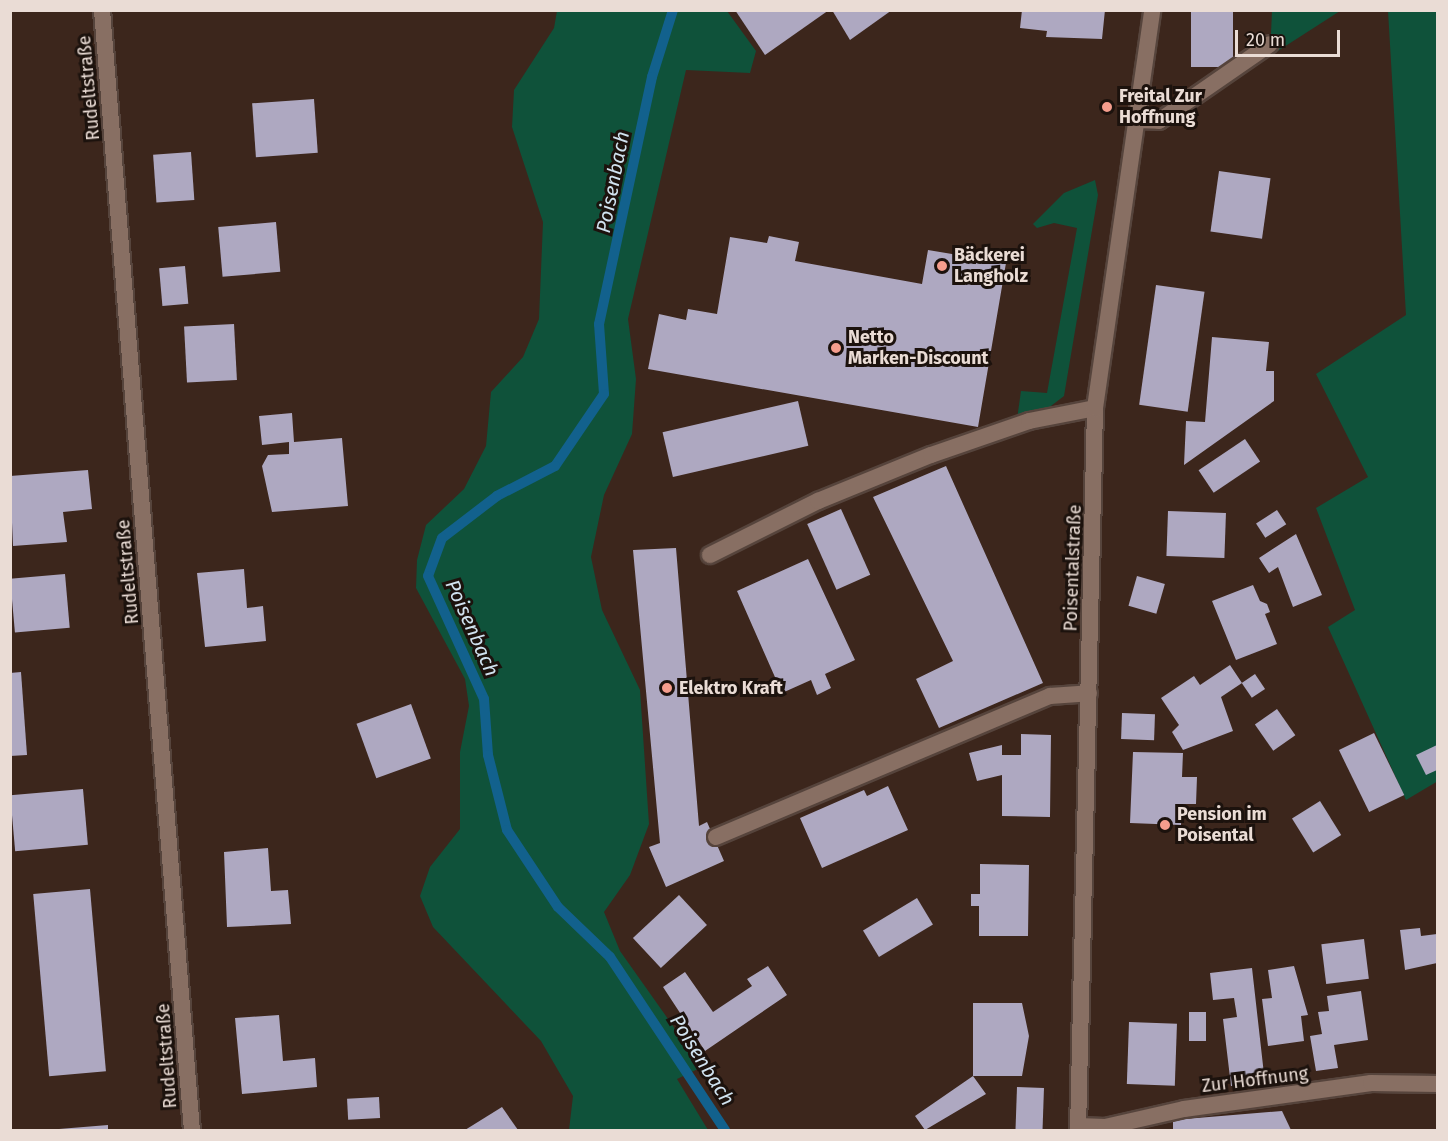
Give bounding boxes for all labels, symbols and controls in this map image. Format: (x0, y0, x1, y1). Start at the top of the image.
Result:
scale bar (1238, 18, 1343, 56)
text: 20 m (1246, 29, 1285, 51)
street label: Rudeltstraße (74, 35, 104, 141)
place label: Freital Zur Hoffnung (1119, 86, 1202, 128)
marker: Freital Zur Hoffnung (1100, 100, 1114, 114)
water label: Poisenbach (591, 129, 635, 235)
place label: Bäckerei Langholz (954, 245, 1028, 288)
marker: Bäckerei Langholz (935, 259, 949, 273)
place label: Netto Marken-Discount (848, 327, 988, 370)
marker: Netto Marken-Discount (829, 341, 843, 355)
street label: Poisentalstraße (1060, 504, 1086, 632)
street label: Rudeltstraße (113, 519, 143, 625)
water label: Poisenbach (440, 576, 504, 680)
place label: Elektro Kraft (679, 677, 783, 699)
marker: Elektro Kraft (660, 681, 674, 695)
place label: Pension im Poisental (1177, 804, 1267, 846)
marker: Pension im Poisental (1158, 818, 1172, 832)
street label: Rudeltstraße (153, 1003, 181, 1109)
water label: Poisenbach (664, 1010, 740, 1110)
street label: Zur Hoffnung (1201, 1063, 1309, 1097)

